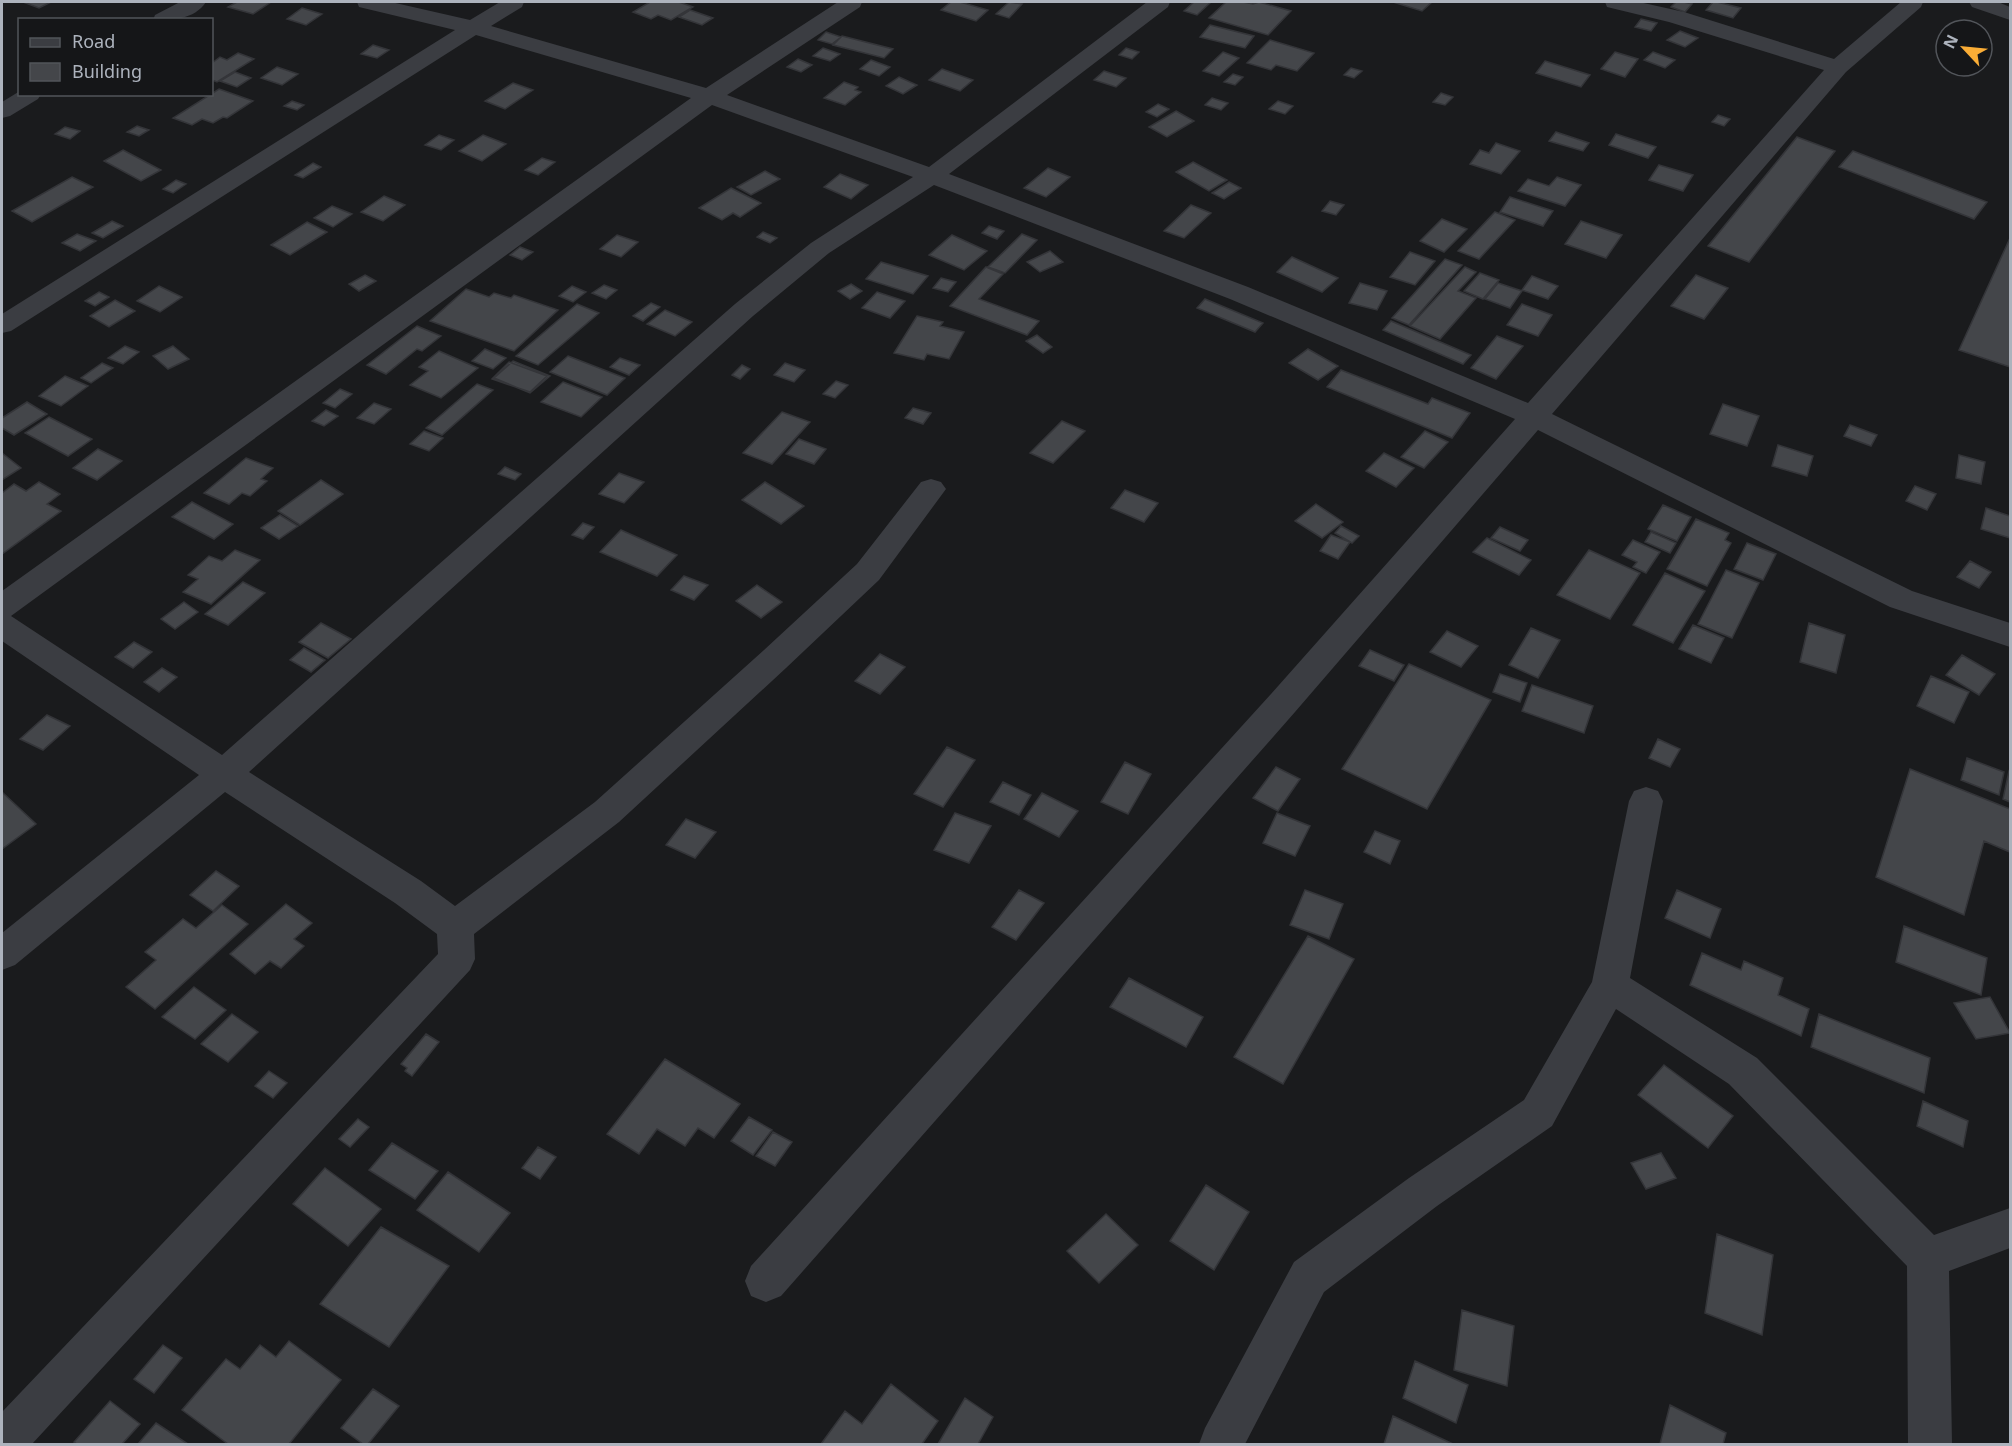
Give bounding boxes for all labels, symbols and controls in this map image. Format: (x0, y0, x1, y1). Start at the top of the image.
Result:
legend (18, 18, 213, 96)
north arrow (1934, 18, 1994, 78)
text: Road (72, 29, 115, 53)
text: N (1938, 31, 1963, 52)
text: Building (72, 59, 142, 83)

